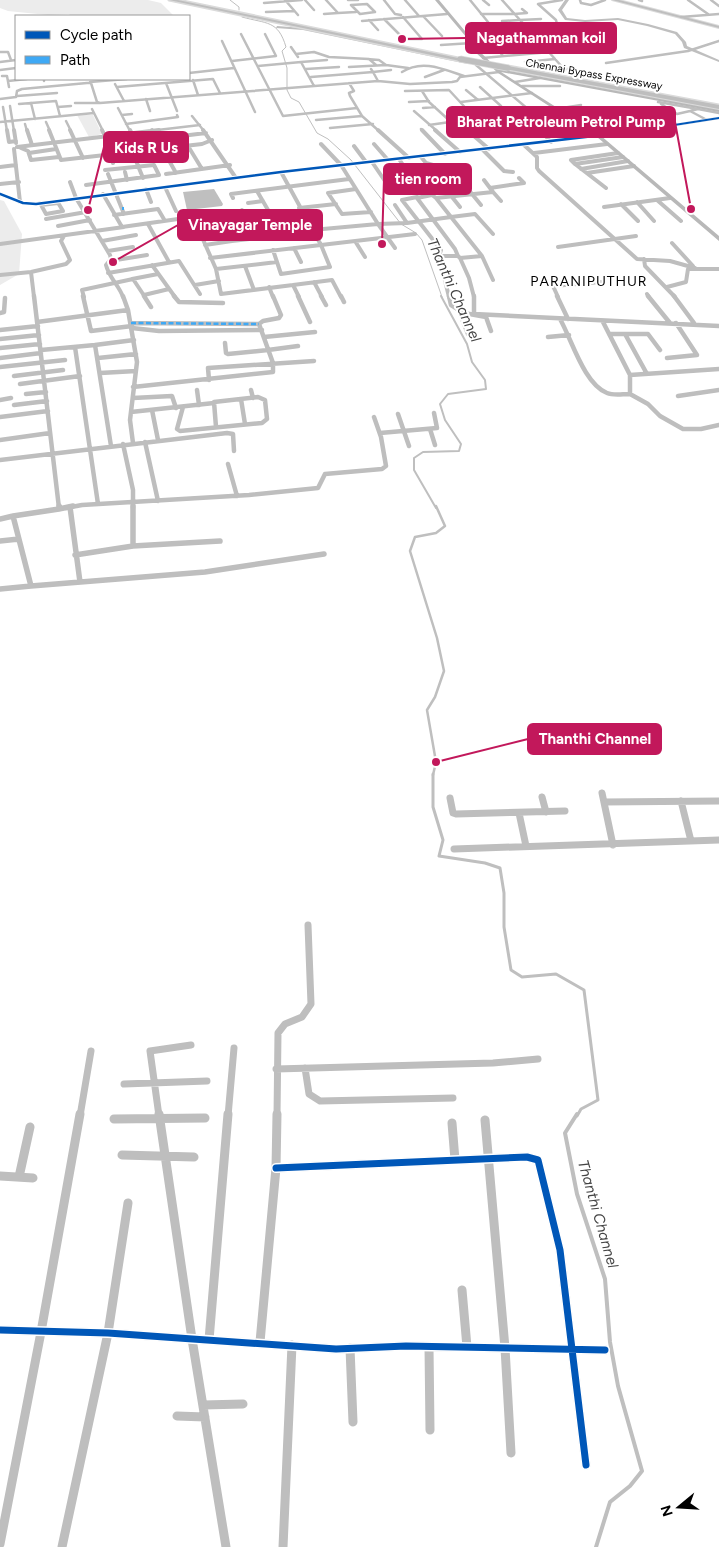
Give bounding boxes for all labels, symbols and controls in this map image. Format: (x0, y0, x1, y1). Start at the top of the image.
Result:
legend (15, 15, 190, 80)
callout: Nagathamman koil (466, 23, 616, 53)
text: Cycle path (60, 26, 132, 44)
text: Nagathamman koil (476, 29, 606, 47)
text: Path (60, 51, 90, 69)
street label: Chennai Bypass Expressway (524, 56, 664, 93)
callout: Bharat Petroleum Petrol Pump (447, 107, 675, 137)
text: Bharat Petroleum Petrol Pump (457, 113, 665, 131)
callout: Kids R Us (104, 132, 188, 162)
text: Kids R Us (114, 139, 178, 157)
callout: tien room (384, 164, 471, 194)
text: tien room (395, 170, 461, 188)
callout: Vinayagar Temple (178, 210, 322, 240)
text: Vinayagar Temple (188, 216, 313, 234)
water label: Thanthi Channel (423, 235, 485, 345)
district label: PARANIPUTHUR (530, 273, 648, 290)
callout: Thanthi Channel (528, 724, 661, 754)
text: Thanthi Channel (539, 730, 651, 748)
water label: Thanthi Channel (574, 1158, 622, 1271)
north arrow (654, 1482, 704, 1532)
text: N (657, 1503, 677, 1519)

